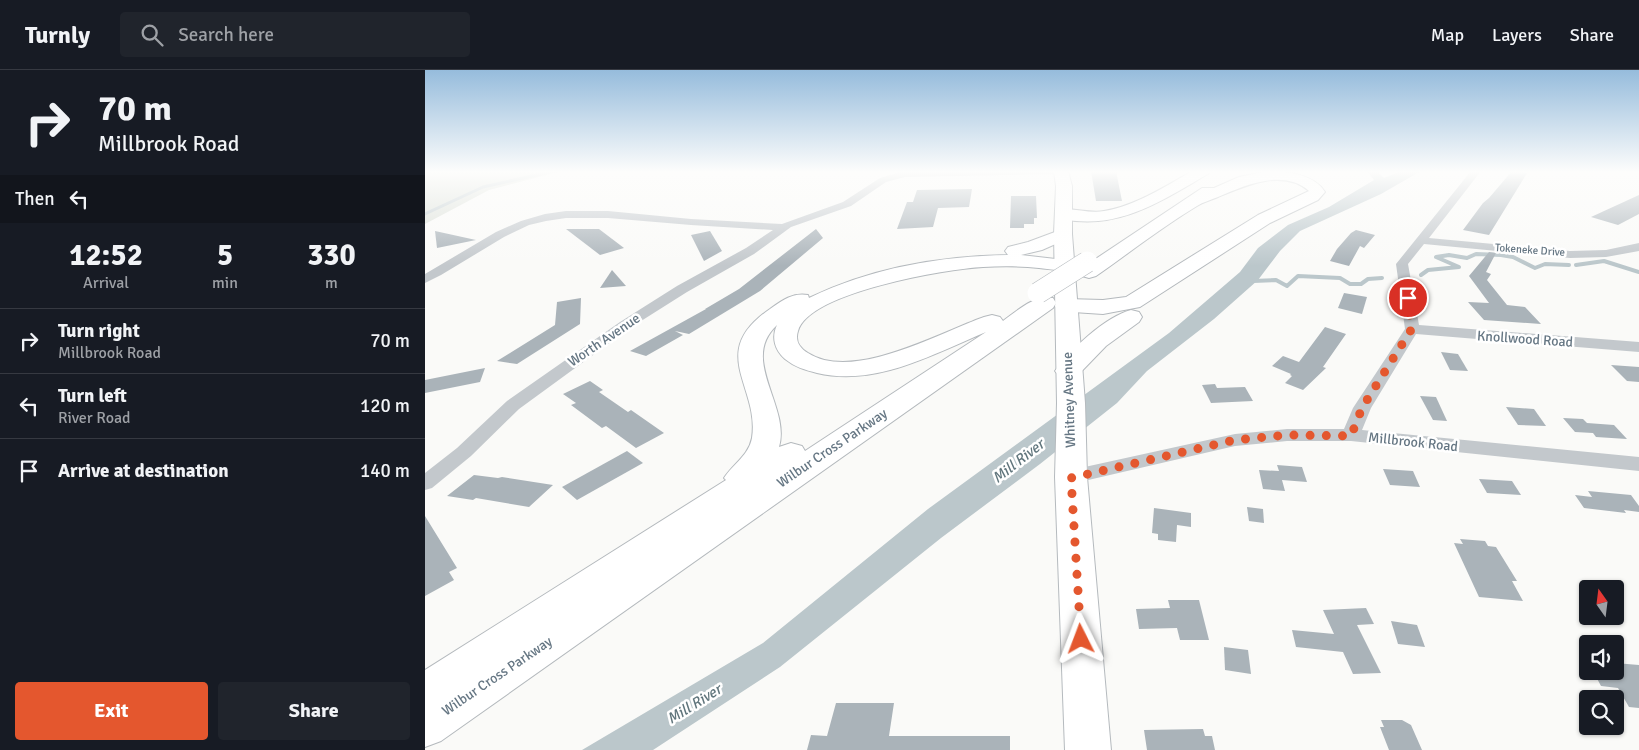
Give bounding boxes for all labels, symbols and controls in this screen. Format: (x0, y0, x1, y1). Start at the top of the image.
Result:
search box (120, 12, 470, 57)
text: Turnly (25, 20, 90, 50)
icon: search (138, 21, 166, 49)
text: Search here (178, 23, 274, 47)
text: Map (1431, 24, 1464, 46)
text: Layers (1492, 24, 1542, 46)
text: Share (1570, 24, 1614, 46)
text: 70 m (98, 87, 172, 130)
icon: right (15, 90, 80, 155)
text: Millbrook Road (98, 130, 240, 157)
icon: left (65, 185, 93, 213)
text: Then (15, 187, 55, 211)
text: 12:52 (69, 237, 143, 274)
text: 5 (217, 237, 233, 274)
text: 330 (307, 237, 356, 274)
street label: Tokeneke Drive (1494, 241, 1566, 259)
text: Arrival (83, 273, 129, 293)
text: min (212, 273, 238, 293)
text: m (325, 273, 338, 293)
pin (1387, 277, 1429, 319)
icon: arrive (1394, 284, 1422, 312)
street label: Worth Avenue (565, 310, 643, 370)
text: Turn right (58, 319, 140, 343)
icon: right (15, 327, 43, 355)
street label: Knollwood Road (1476, 327, 1574, 351)
text: 70 m (370, 329, 410, 353)
text: Millbrook Road (58, 343, 161, 363)
street label: Whitney Avenue (1059, 352, 1079, 448)
text: Turn left (58, 384, 127, 408)
icon: left (15, 392, 43, 420)
text: 120 m (360, 394, 410, 418)
street label: Wilbur Cross Parkway (774, 405, 891, 491)
text: River Road (58, 408, 131, 428)
street label: Millbrook Road (1367, 429, 1459, 455)
water label: Mill River (989, 434, 1049, 487)
icon: arrive (15, 457, 43, 485)
text: Arrive at destination (58, 459, 229, 483)
text: 140 m (360, 459, 410, 483)
north arrow (1579, 580, 1624, 625)
map controls (1579, 580, 1624, 735)
position arrow (1054, 612, 1106, 664)
street label: Wilbur Cross Parkway (439, 633, 556, 719)
button: sound (1579, 635, 1624, 680)
water label: Mill River (663, 679, 727, 728)
button: Exit (15, 682, 208, 740)
button: Share (218, 682, 410, 740)
button: search (1579, 690, 1624, 735)

